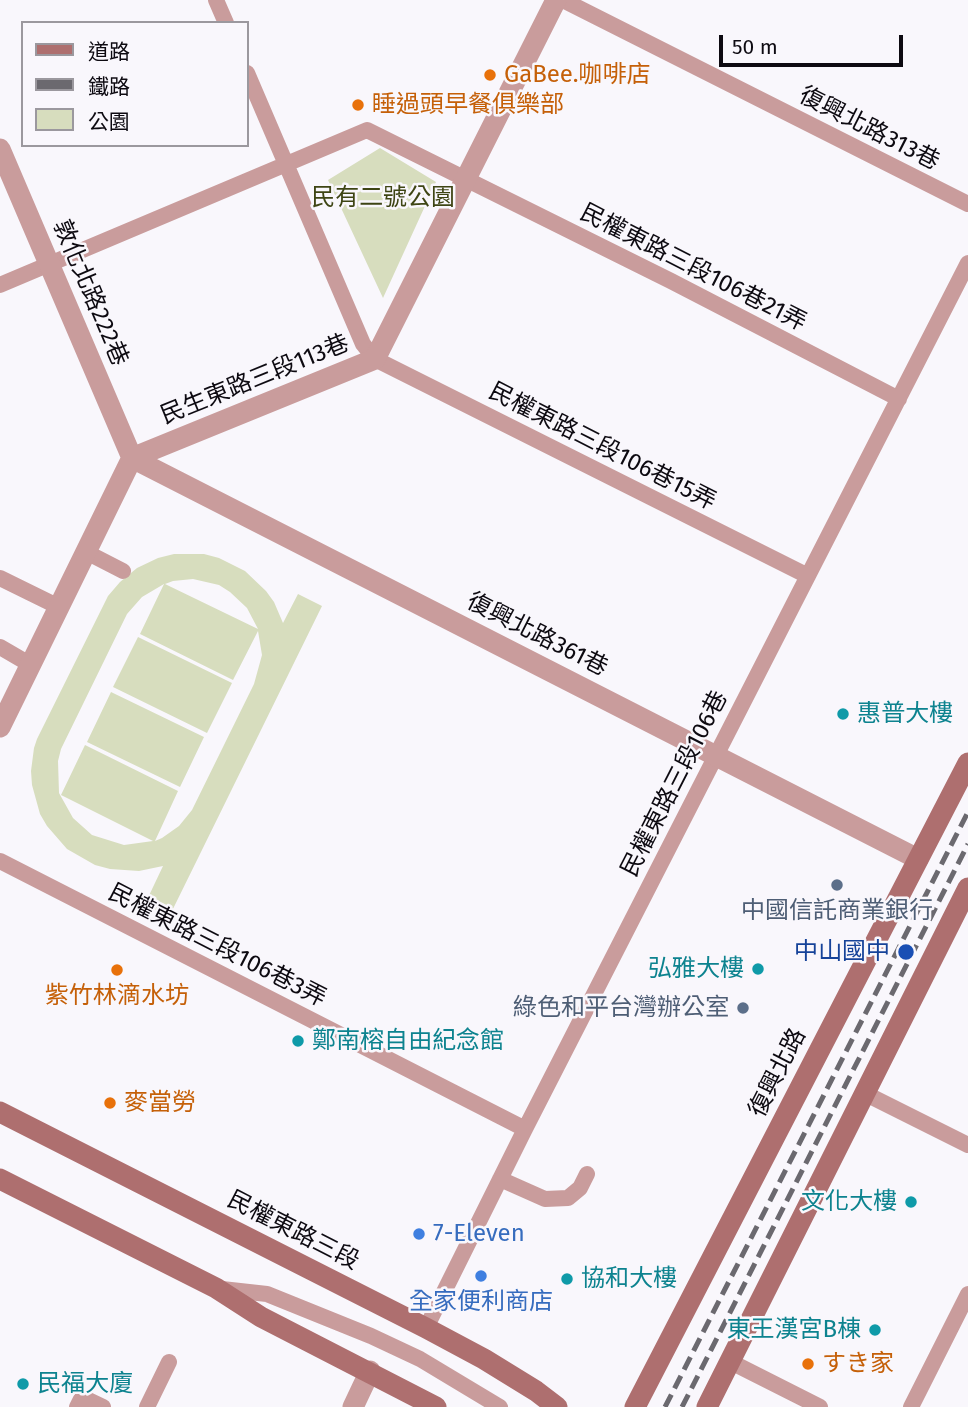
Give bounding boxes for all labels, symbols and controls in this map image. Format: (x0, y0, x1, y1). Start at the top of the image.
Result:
legend (21, 21, 248, 147)
scale bar (723, 21, 907, 65)
text: 50 m (732, 34, 778, 60)
text: 道路 (88, 39, 130, 65)
place label: GaBee.咖啡店 (504, 61, 650, 89)
marker: GaBee.咖啡店 (482, 67, 498, 83)
text: 鐵路 (88, 74, 130, 100)
street label: 復興北路313巷 (794, 81, 944, 177)
place label: 睡過頭早餐俱樂部 (372, 91, 564, 119)
marker: 睡過頭早餐俱樂部 (350, 97, 366, 113)
text: 公園 (88, 109, 130, 135)
park label: 民有二號公園 (311, 184, 455, 212)
street label: 民權東路三段106巷21弄 (575, 198, 811, 338)
street label: 敦化北路222巷 (46, 216, 134, 370)
street label: 民生東路三段113巷 (157, 329, 353, 431)
street label: 民權東路三段106巷15弄 (484, 377, 720, 517)
street label: 復興北路361巷 (462, 587, 612, 683)
street label: 民權東路三段106巷 (616, 686, 734, 882)
place label: 惠普大樓 (857, 700, 953, 728)
marker: 惠普大樓 (835, 706, 851, 722)
marker: 中國信託商業銀行 (829, 877, 845, 893)
street label: 民權東路三段106巷3弄 (103, 879, 331, 1013)
place label: 中國信託商業銀行 (741, 897, 933, 925)
place label: 中山國中 (794, 938, 890, 966)
marker: 中山國中 (896, 942, 916, 962)
place label: 弘雅大樓 (648, 955, 744, 983)
marker: 弘雅大樓 (750, 961, 766, 977)
marker: 紫竹林滴水坊 (109, 962, 125, 978)
place label: 紫竹林滴水坊 (45, 982, 189, 1010)
place label: 綠色和平台灣辦公室 (513, 994, 729, 1022)
marker: 綠色和平台灣辦公室 (735, 1000, 751, 1016)
street label: 復興北路 (743, 1024, 813, 1122)
place label: 鄭南榕自由紀念館 (312, 1027, 504, 1055)
marker: 鄭南榕自由紀念館 (290, 1033, 306, 1049)
place label: 麥當勞 (124, 1089, 196, 1117)
marker: 麥當勞 (102, 1095, 118, 1111)
street label: 民權東路三段 (222, 1185, 364, 1277)
place label: 文化大樓 (801, 1188, 897, 1216)
marker: 文化大樓 (903, 1194, 919, 1210)
place label: 7-Eleven (433, 1220, 525, 1248)
marker: 7-Eleven (411, 1226, 427, 1242)
place label: 協和大樓 (581, 1265, 677, 1293)
marker: 全家便利商店 (473, 1268, 489, 1284)
marker: 協和大樓 (559, 1271, 575, 1287)
place label: 全家便利商店 (409, 1288, 553, 1316)
place label: 東王漢宮B棟 (726, 1316, 861, 1344)
marker: 東王漢宮B棟 (867, 1322, 883, 1338)
place label: すき家 (822, 1350, 894, 1378)
marker: すき家 (800, 1356, 816, 1372)
place label: 民福大廈 (37, 1370, 133, 1398)
marker: 民福大廈 (15, 1376, 31, 1392)

